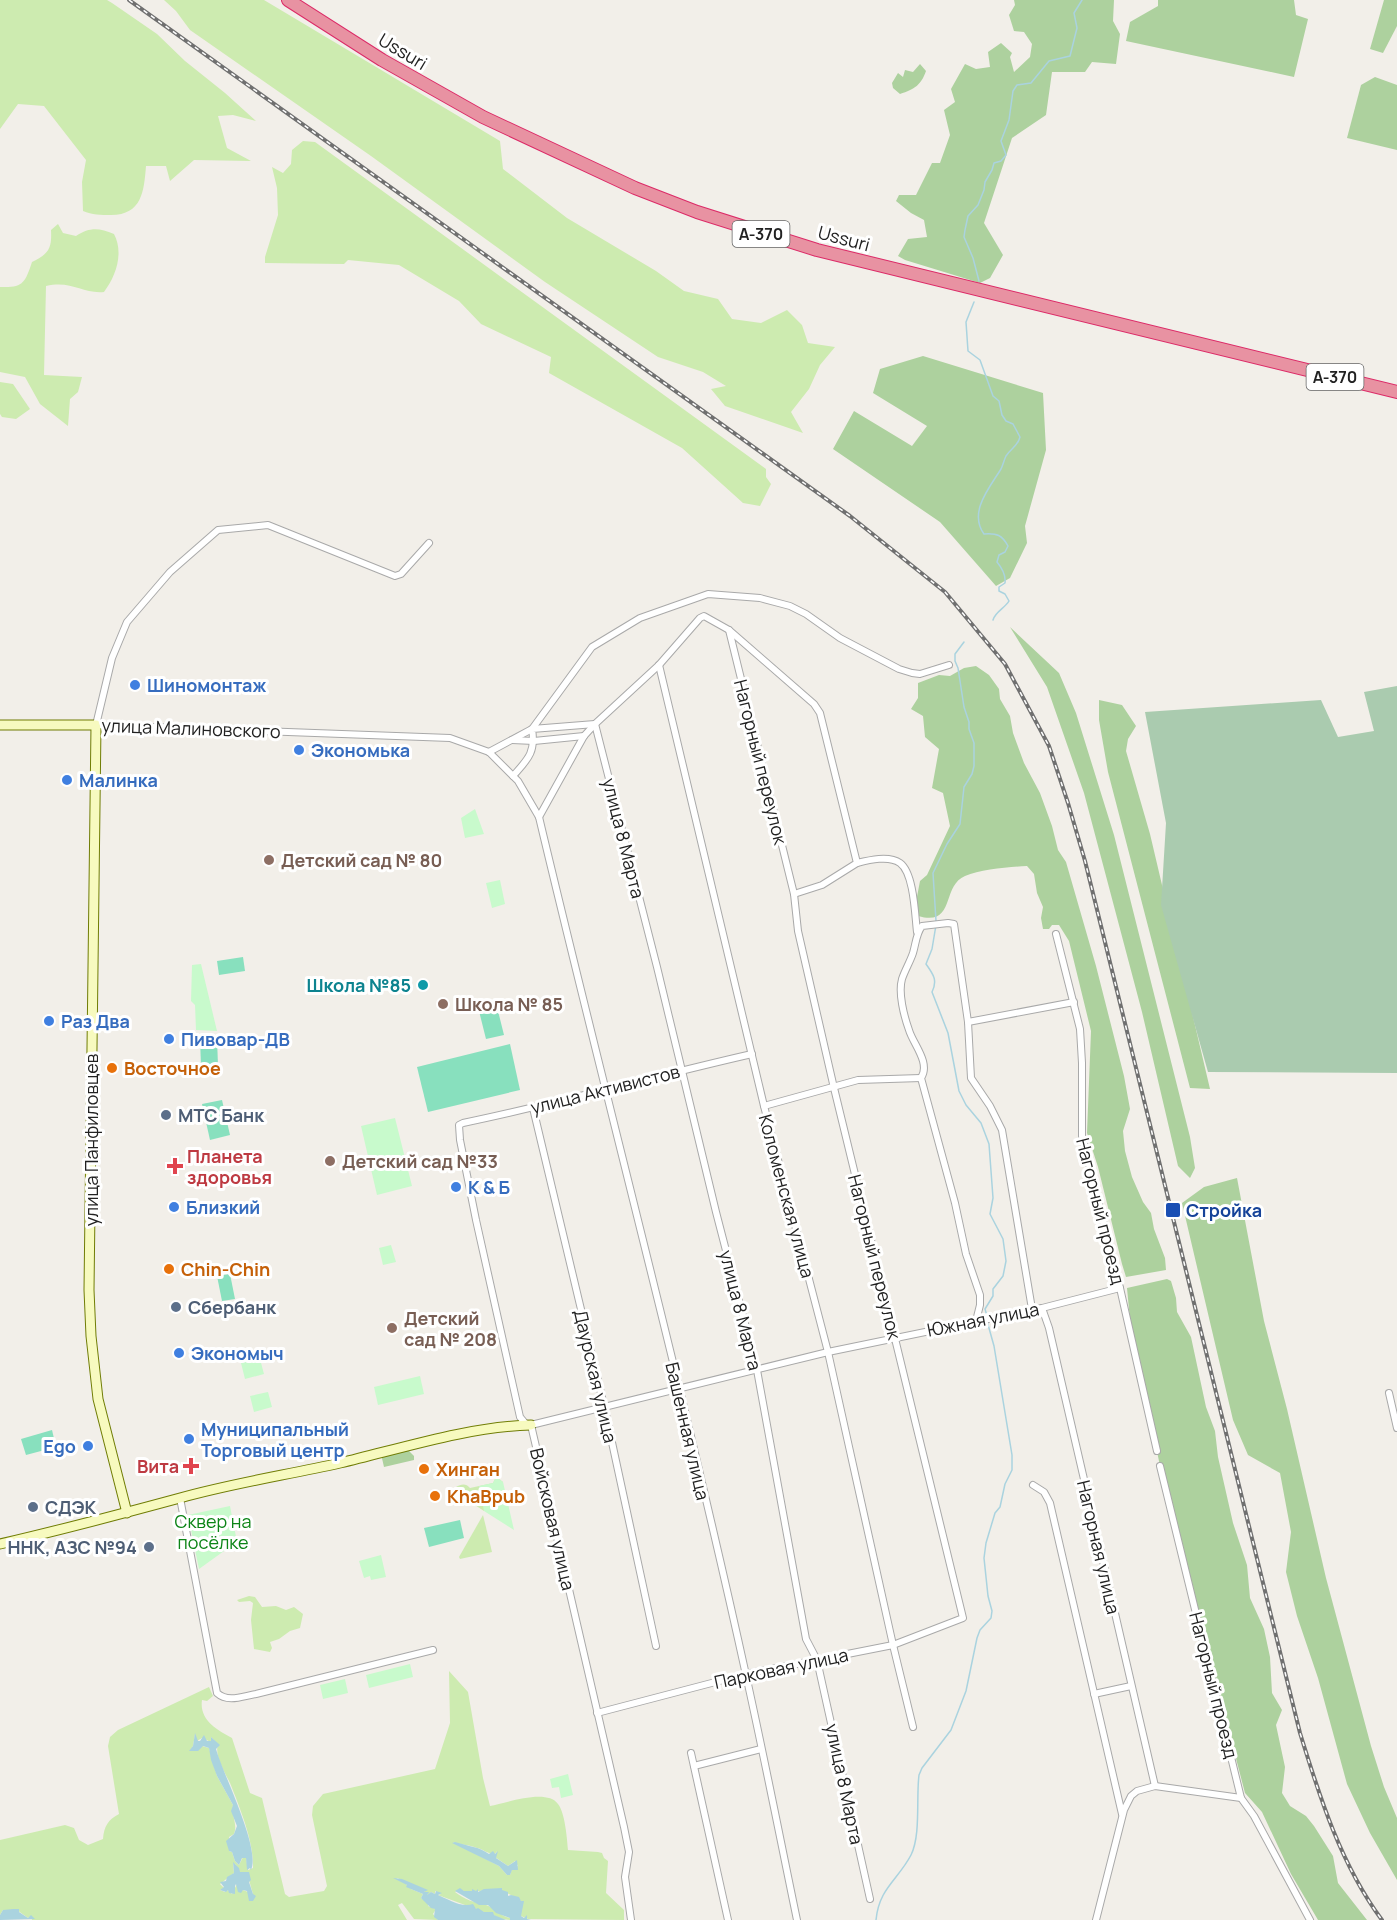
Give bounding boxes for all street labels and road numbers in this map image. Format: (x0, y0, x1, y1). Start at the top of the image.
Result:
street label: Ussuri (374, 27, 432, 75)
street label: Ussuri (815, 220, 873, 256)
road number: А-370 (732, 221, 789, 247)
road number: А-370 (1306, 364, 1364, 390)
street label: Нагорный переулок (729, 677, 793, 848)
street label: улица Малиновского (101, 713, 281, 743)
street label: улица 8 Марта (597, 775, 651, 901)
street label: улица Панфиловцев (79, 1053, 103, 1226)
street label: улица Активистов (528, 1059, 682, 1119)
street label: Коломенская улица (754, 1112, 820, 1280)
street label: Нагорный проезд (1071, 1135, 1131, 1287)
street label: Нагорный переулок (843, 1172, 907, 1343)
street label: улица 8 Марта (714, 1247, 768, 1373)
street label: Южная улица (925, 1296, 1041, 1342)
street label: Даурская улица (569, 1307, 623, 1445)
street label: Башенная улица (660, 1360, 716, 1502)
street label: Войсковая улица (525, 1445, 581, 1593)
street label: Нагорная улица (1072, 1478, 1126, 1616)
street label: Нагорный проезд (1184, 1609, 1244, 1761)
street label: Парковая улица (712, 1642, 850, 1694)
street label: улица 8 Марта (820, 1721, 870, 1847)

